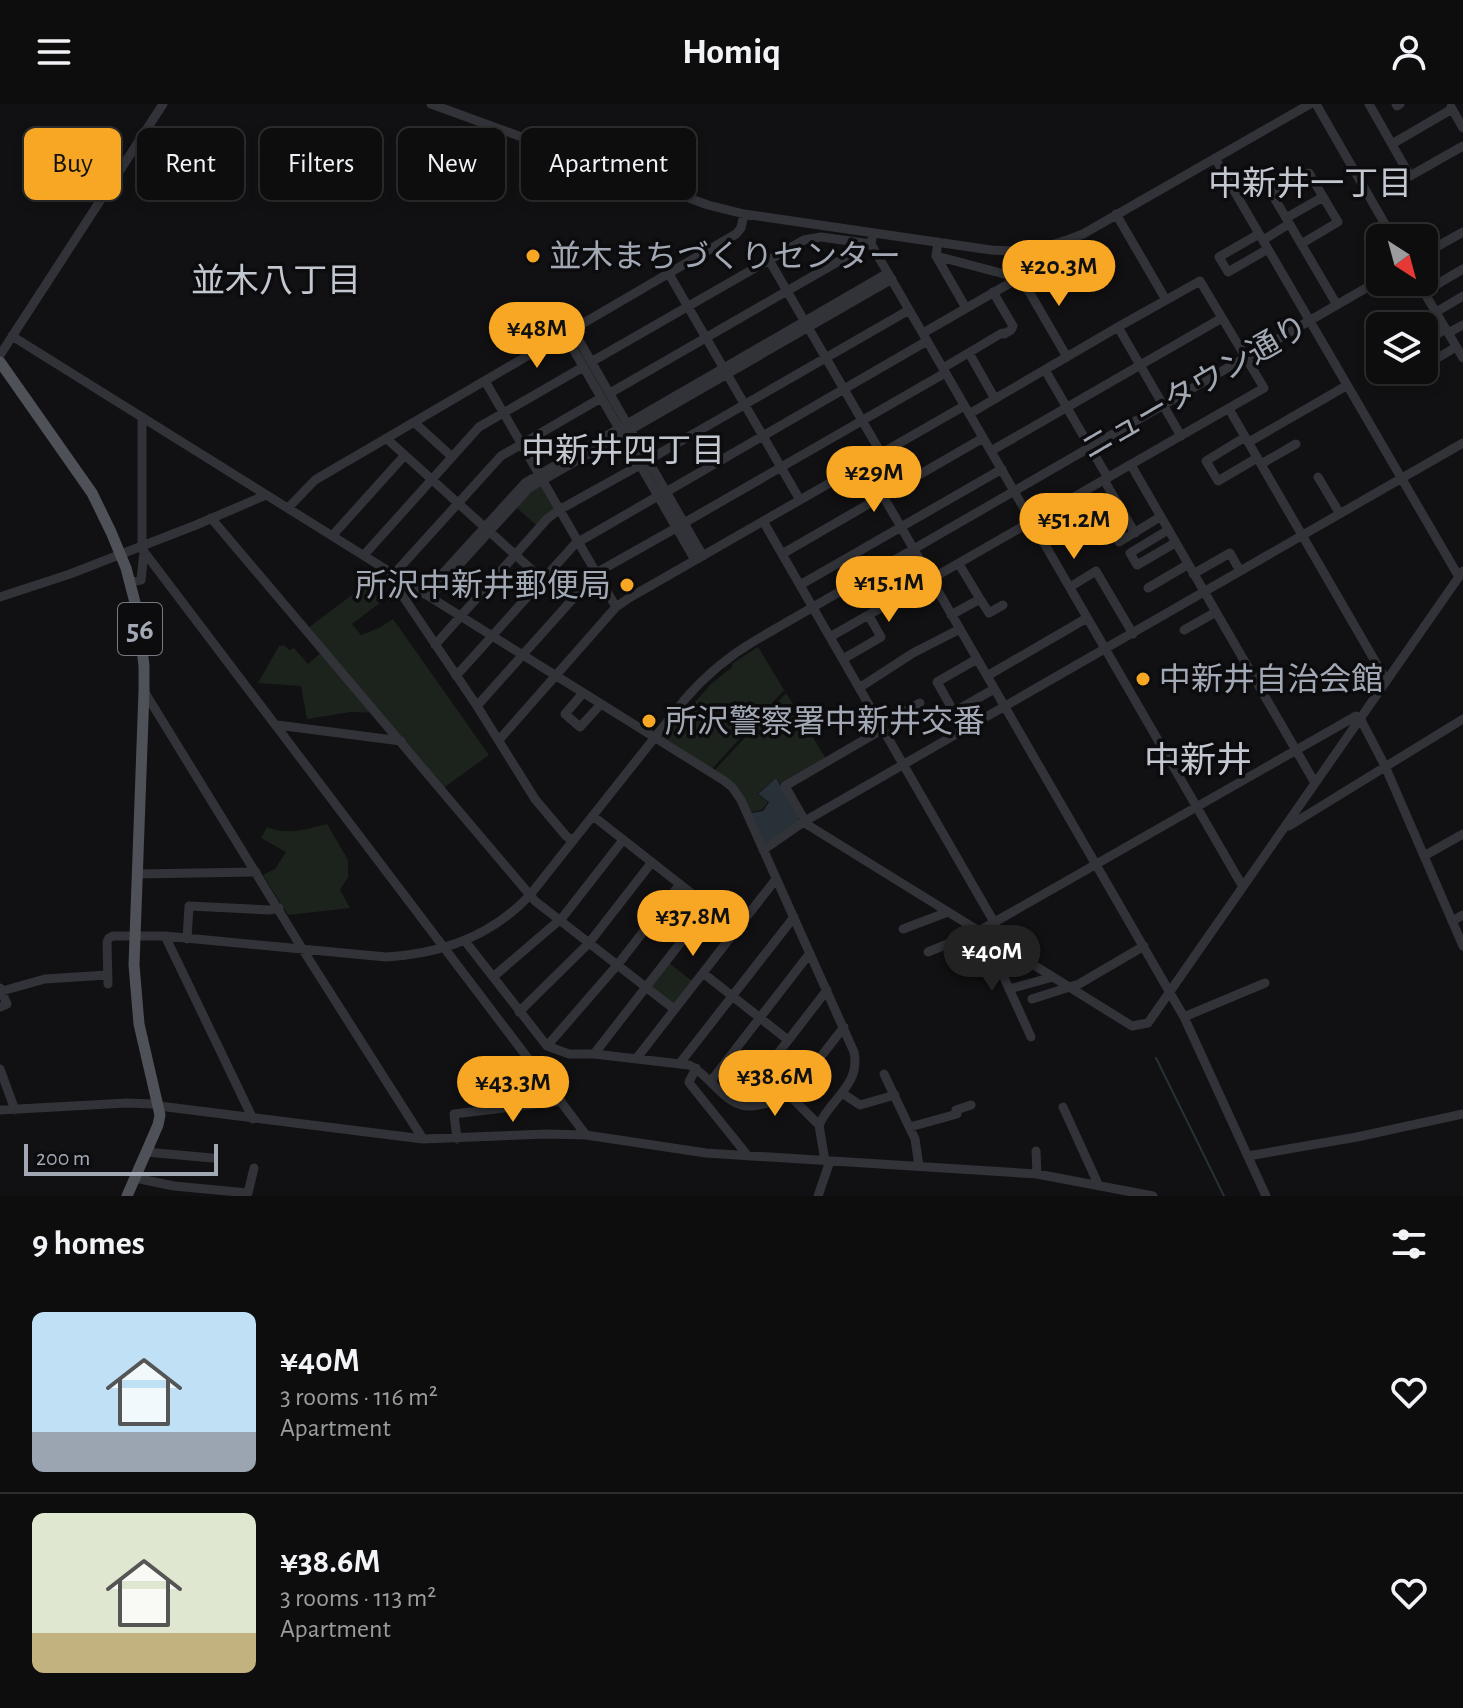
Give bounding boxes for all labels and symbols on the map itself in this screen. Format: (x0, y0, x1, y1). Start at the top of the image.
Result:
district label: 中新井一丁目 (1208, 166, 1412, 202)
north arrow (1366, 224, 1438, 296)
place label: 並木まちづくりセンター (549, 240, 901, 273)
pin: ¥20.3M (994, 240, 1124, 308)
marker: 並木まちづくりセンター (524, 247, 542, 265)
district label: 並木八丁目 (191, 263, 361, 299)
pin: ¥48M (490, 302, 584, 370)
street label: ニュータウン通り (1075, 309, 1313, 466)
district label: 中新井四丁目 (521, 433, 725, 469)
pin: ¥29M (827, 446, 921, 514)
pin: ¥51.2M (1009, 493, 1139, 561)
pin: ¥15.1M (824, 556, 954, 624)
place label: 所沢中新井郵便局 (355, 569, 611, 602)
marker: 所沢中新井郵便局 (618, 576, 636, 594)
road number: 56 (118, 603, 162, 655)
place label: 中新井自治会館 (1159, 663, 1383, 696)
marker: 中新井自治会館 (1134, 670, 1152, 688)
place label: 所沢警察署中新井交番 (665, 704, 985, 738)
marker: 所沢警察署中新井交番 (640, 712, 658, 730)
district label: 中新井 (1144, 741, 1252, 779)
pin: ¥37.8M (628, 890, 758, 958)
pin: ¥40M (945, 925, 1039, 993)
pin: ¥38.6M (710, 1050, 840, 1118)
pin: ¥43.3M (448, 1056, 578, 1124)
scale bar (24, 1140, 218, 1176)

